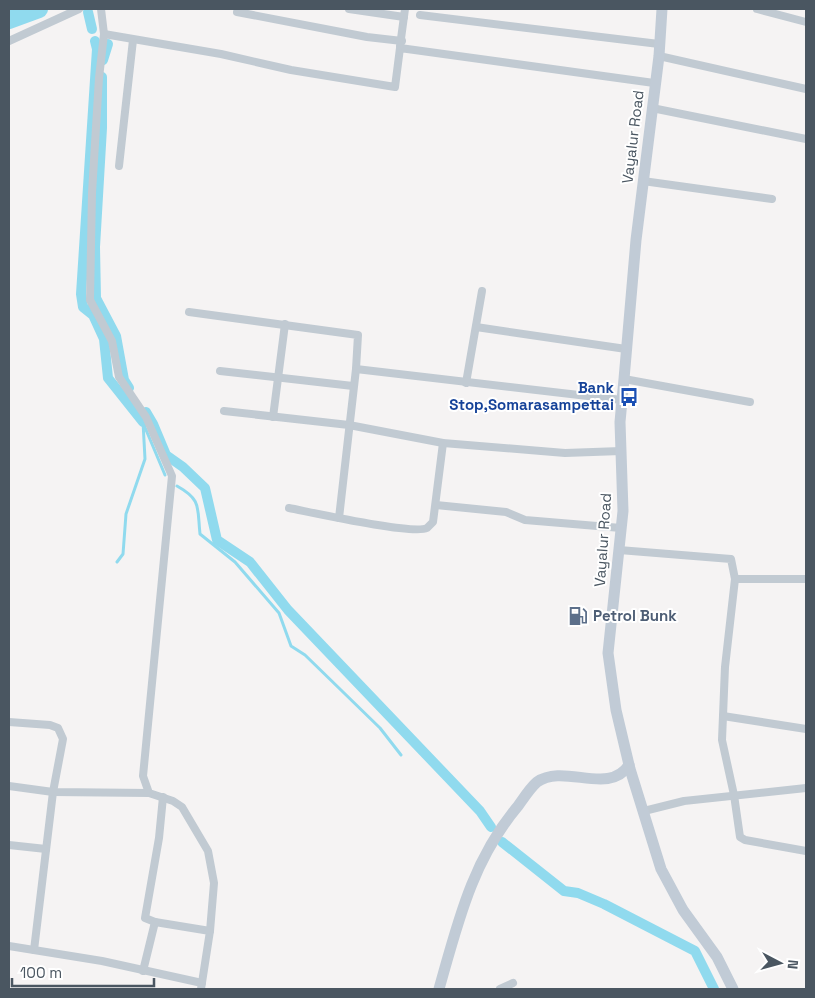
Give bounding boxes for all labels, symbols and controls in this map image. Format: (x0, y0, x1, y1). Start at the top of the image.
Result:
street label: Vayalur Road (617, 89, 648, 185)
place label: Bank Stop,Somarasampettai (449, 378, 615, 414)
bus stop icon: Bank Stop,Somarasampettai (618, 386, 640, 408)
street label: Vayalur Road (590, 492, 615, 588)
fuel station icon: Petrol Bunk (567, 605, 589, 627)
place label: Petrol Bunk (593, 606, 677, 625)
north arrow (755, 938, 805, 988)
scale bar (12, 956, 155, 988)
text: N (783, 959, 802, 970)
text: 100 m (20, 963, 62, 982)

